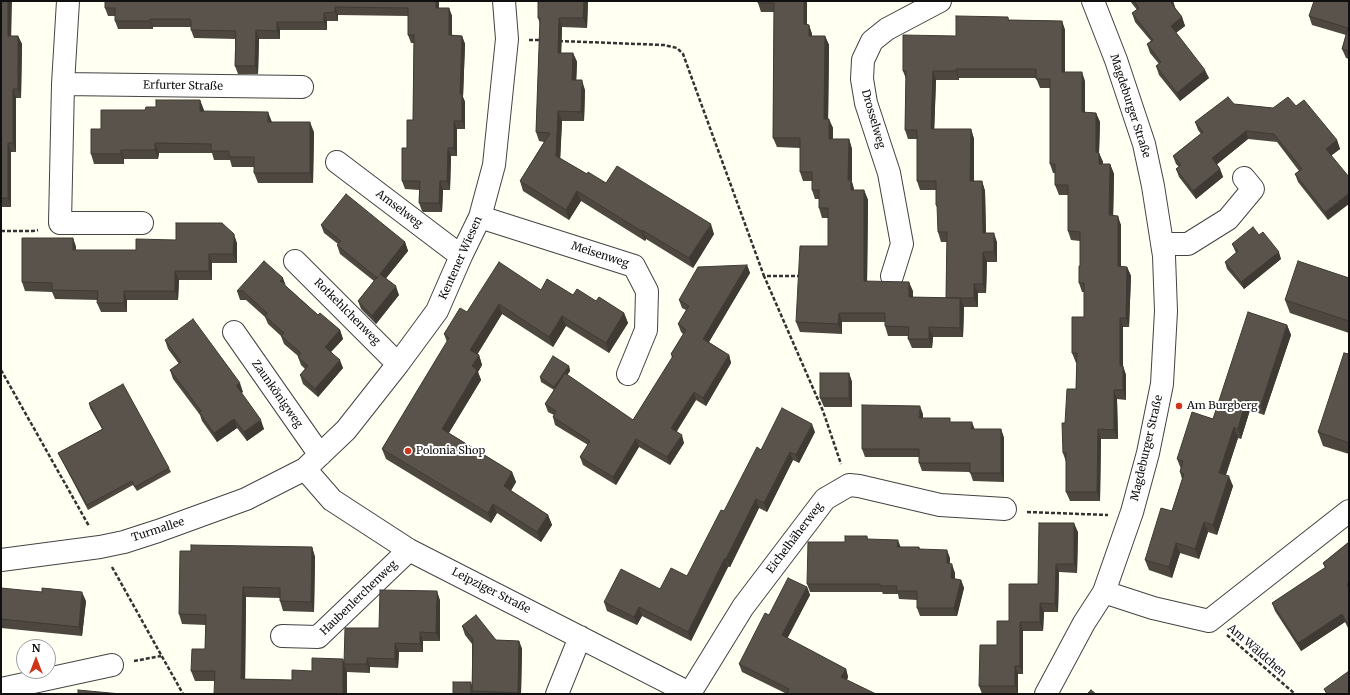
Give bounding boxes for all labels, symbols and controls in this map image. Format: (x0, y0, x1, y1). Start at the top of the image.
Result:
street label: Magdeburger Straße (1107, 52, 1153, 160)
street label: Erfurter Straße (143, 79, 223, 93)
street label: Drosselweg (858, 88, 888, 150)
street label: Amselweg (373, 187, 425, 231)
street label: Kentener Wiesen (437, 214, 485, 302)
street label: Meisenweg (569, 239, 631, 271)
street label: Rotkehlchenweg (311, 276, 383, 348)
street label: Zaunkönigweg (249, 358, 305, 430)
street label: Magdeburger Straße (1128, 394, 1166, 502)
place label: Am Burgberg (1187, 399, 1258, 413)
marker: Am Burgberg (1174, 401, 1184, 411)
place label: Polonia Shop (416, 444, 485, 458)
marker: Polonia Shop (403, 446, 413, 456)
street label: Eichelhäherweg (764, 500, 826, 576)
street label: Turmallee (130, 515, 186, 545)
street label: Haubenlerchenweg (318, 558, 400, 638)
street label: Leipziger Straße (449, 565, 533, 617)
street label: Am Wäldchen (1225, 622, 1289, 680)
north arrow (16, 639, 56, 679)
text: N (32, 641, 40, 655)

